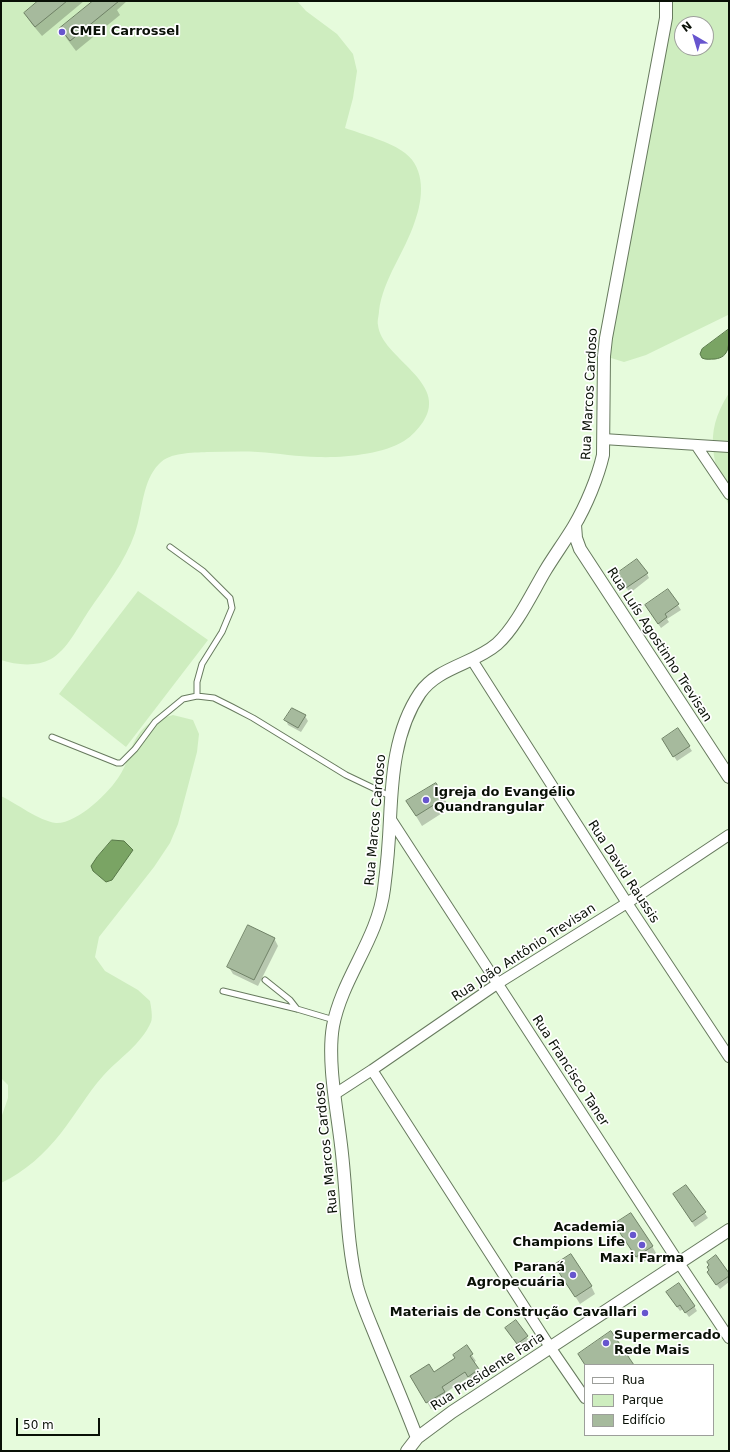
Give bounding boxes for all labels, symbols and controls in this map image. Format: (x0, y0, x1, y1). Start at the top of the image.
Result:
north arrow (674, 16, 714, 56)
text: N (679, 19, 695, 35)
place label: CMEI Carrossel (70, 24, 180, 40)
marker: CMEI Carrossel (57, 27, 67, 37)
street label: Rua Marcos Cardoso (579, 328, 601, 460)
street label: Rua Luís Agostinho Trevisan (603, 565, 715, 725)
street label: Rua Marcos Cardoso (362, 754, 390, 886)
place label: Igreja do Evangélio Quandrangular (434, 785, 575, 816)
marker: Igreja do Evangélio Quandrangular (421, 795, 431, 805)
street label: Rua David Raussis (584, 818, 662, 926)
street label: Rua João Antônio Trevisan (449, 901, 599, 1005)
street label: Rua Francisco Taner (528, 1013, 612, 1129)
street label: Rua Marcos Cardoso (312, 1081, 342, 1215)
place label: Academia Champions Life (512, 1220, 625, 1251)
marker: Academia Champions Life (628, 1230, 638, 1240)
marker: Maxi Farma (637, 1240, 647, 1250)
place label: Maxi Farma (600, 1251, 684, 1267)
place label: Paraná Agropecuária (467, 1260, 565, 1291)
marker: Paraná Agropecuária (568, 1270, 578, 1280)
place label: Materiais de Construção Cavallari (390, 1305, 637, 1321)
marker: Materiais de Construção Cavallari (640, 1308, 650, 1318)
place label: Supermercado Rede Mais (614, 1328, 721, 1359)
street label: Rua Presidente Faria (428, 1329, 548, 1415)
marker: Supermercado Rede Mais (601, 1338, 611, 1348)
legend (584, 1364, 714, 1436)
text: Rua (622, 1373, 645, 1387)
text: Parque (622, 1393, 663, 1407)
scale bar (18, 1410, 102, 1436)
text: Edifício (622, 1413, 665, 1427)
text: 50 m (23, 1418, 54, 1432)

